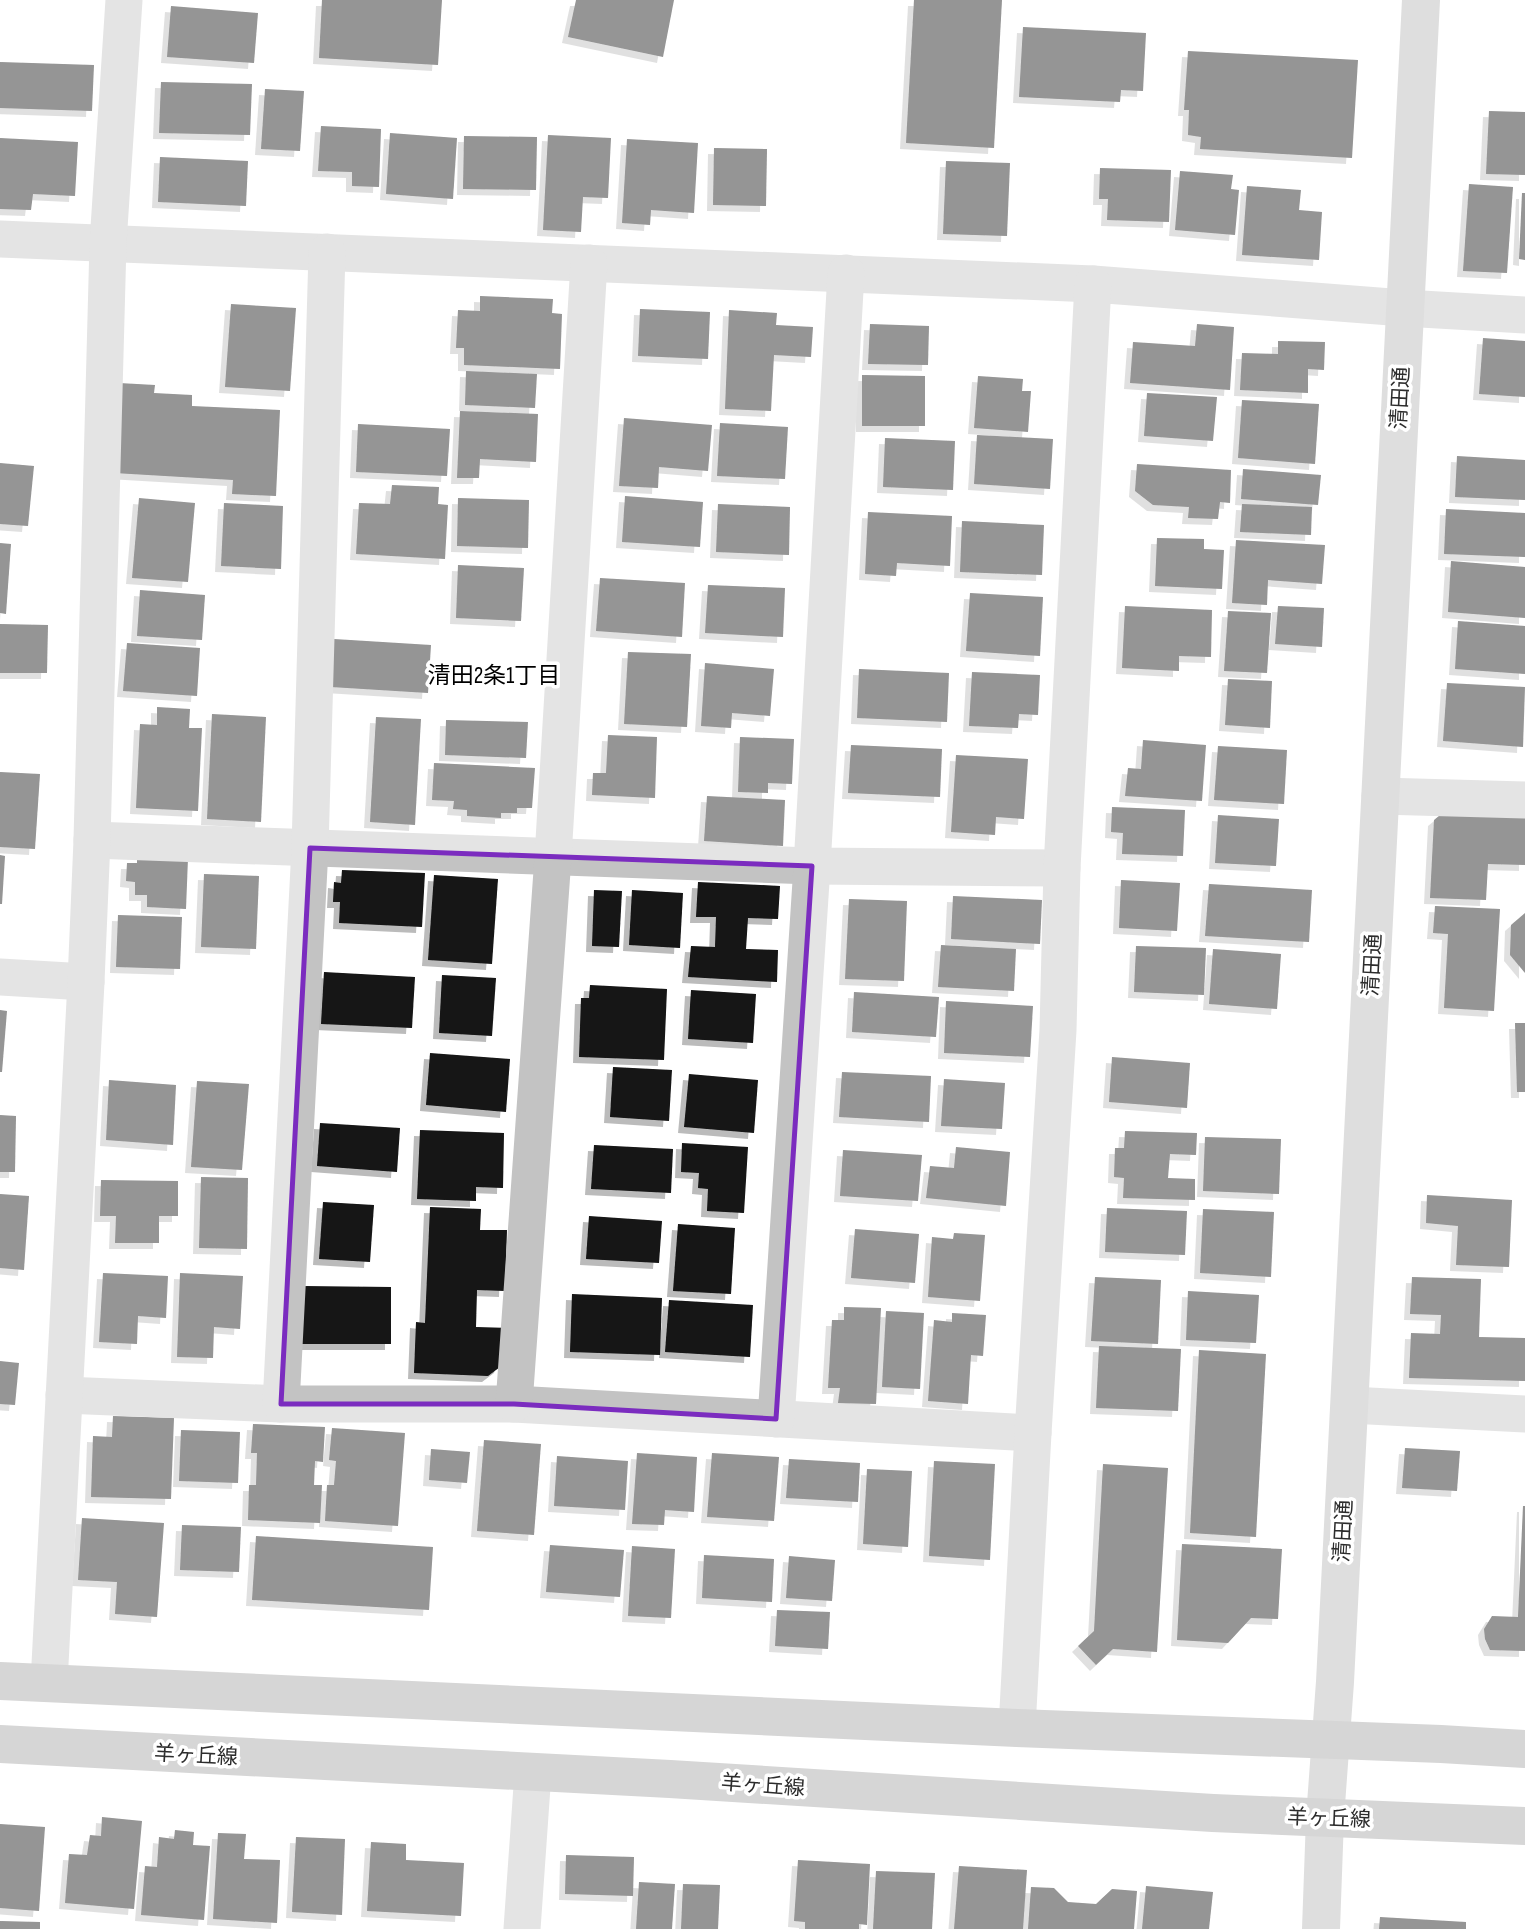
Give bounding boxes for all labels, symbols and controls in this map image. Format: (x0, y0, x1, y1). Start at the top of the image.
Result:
street label: 清田通 (1386, 366, 1415, 430)
district label: 清田2条1丁目 (428, 662, 560, 690)
street label: 清田通 (1358, 933, 1387, 997)
street label: 清田通 (1329, 1499, 1358, 1563)
street label: 羊ヶ丘線 (153, 1741, 239, 1770)
street label: 羊ヶ丘線 (720, 1770, 806, 1801)
street label: 羊ヶ丘線 (1287, 1805, 1371, 1832)

